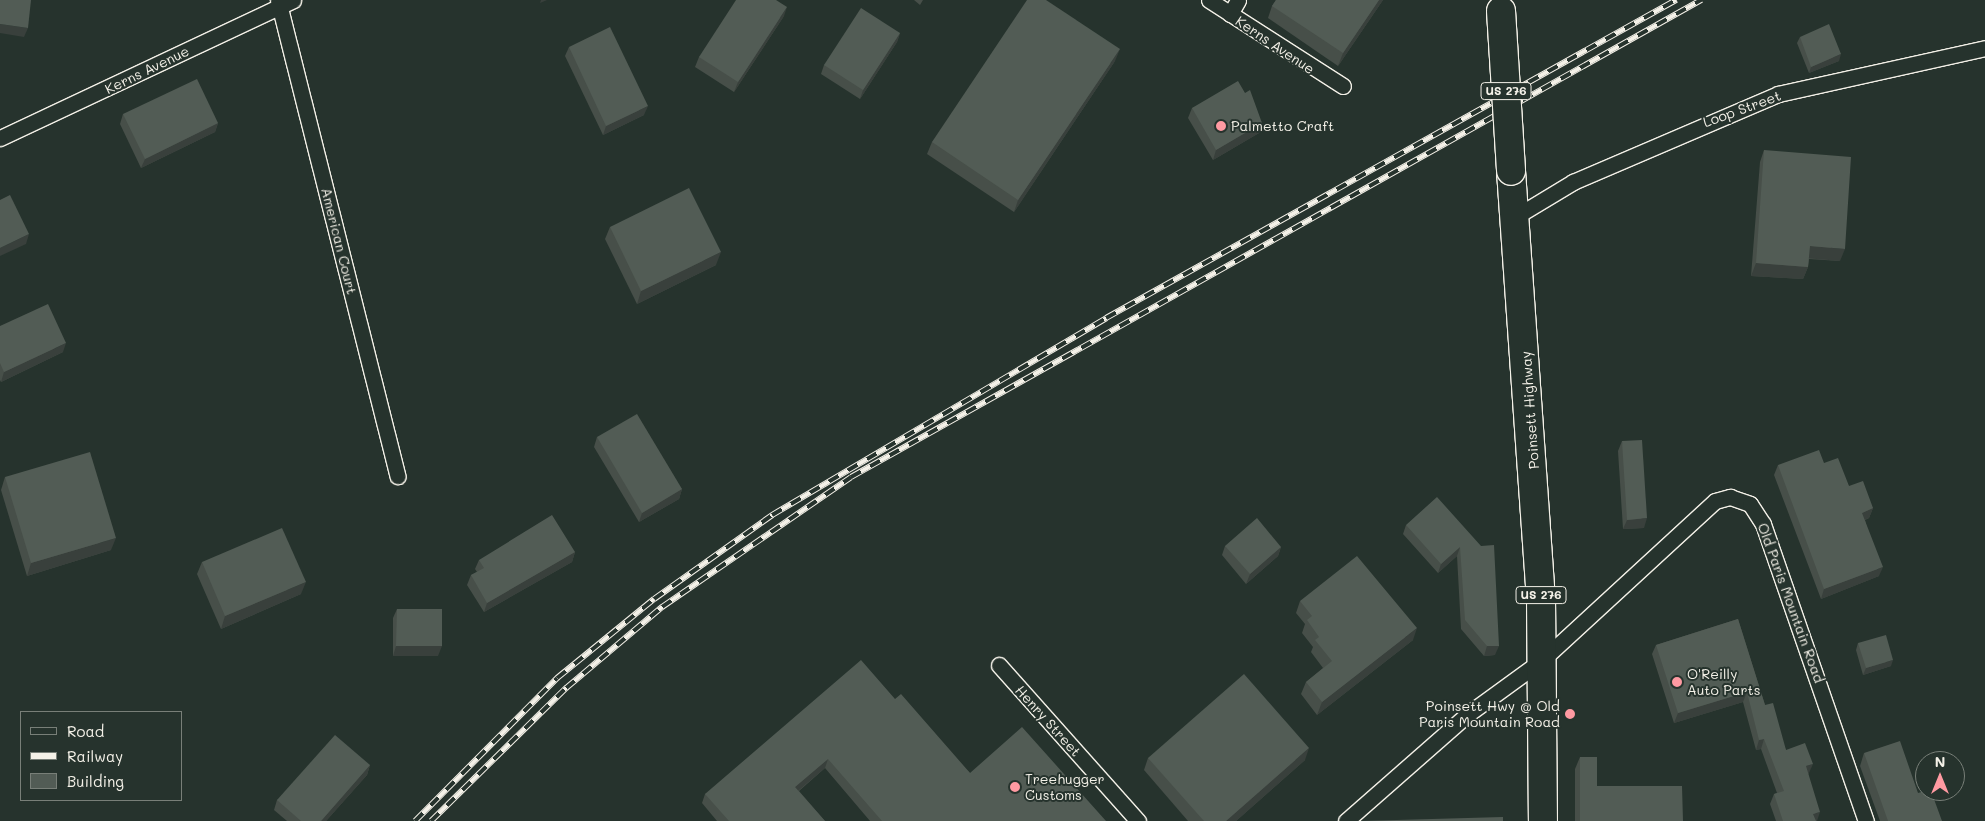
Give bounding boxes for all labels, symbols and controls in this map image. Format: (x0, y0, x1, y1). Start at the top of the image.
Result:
street label: Kerns Avenue (1232, 12, 1318, 78)
street label: Kerns Avenue (102, 42, 192, 98)
road number: US 276 (1480, 82, 1532, 100)
street label: Loop Street (1701, 87, 1783, 131)
place label: Palmetto Craft (1231, 118, 1334, 134)
marker: Palmetto Craft (1215, 120, 1227, 132)
street label: American Court (318, 186, 360, 296)
street label: Poinsett Highway (1517, 350, 1543, 470)
street label: Old Paris Mountain Road (1754, 521, 1828, 685)
road number: US 276 (1515, 586, 1567, 604)
place label: O'Reilly Auto Parts (1687, 666, 1761, 699)
marker: O'Reilly Auto Parts (1671, 676, 1683, 688)
street label: Henry Street (1012, 682, 1084, 760)
place label: Poinsett Hwy @ Old Paris Mountain Road (1419, 698, 1560, 730)
marker: Poinsett Hwy @ Old Paris Mountain Road (1564, 708, 1576, 720)
legend (20, 711, 182, 801)
text: Road (67, 721, 104, 741)
text: Railway (67, 746, 123, 766)
north arrow (1915, 751, 1965, 801)
text: N (1935, 752, 1945, 771)
text: Building (67, 771, 124, 791)
place label: Treehugger Customs (1025, 771, 1105, 804)
marker: Treehugger Customs (1009, 781, 1021, 793)

